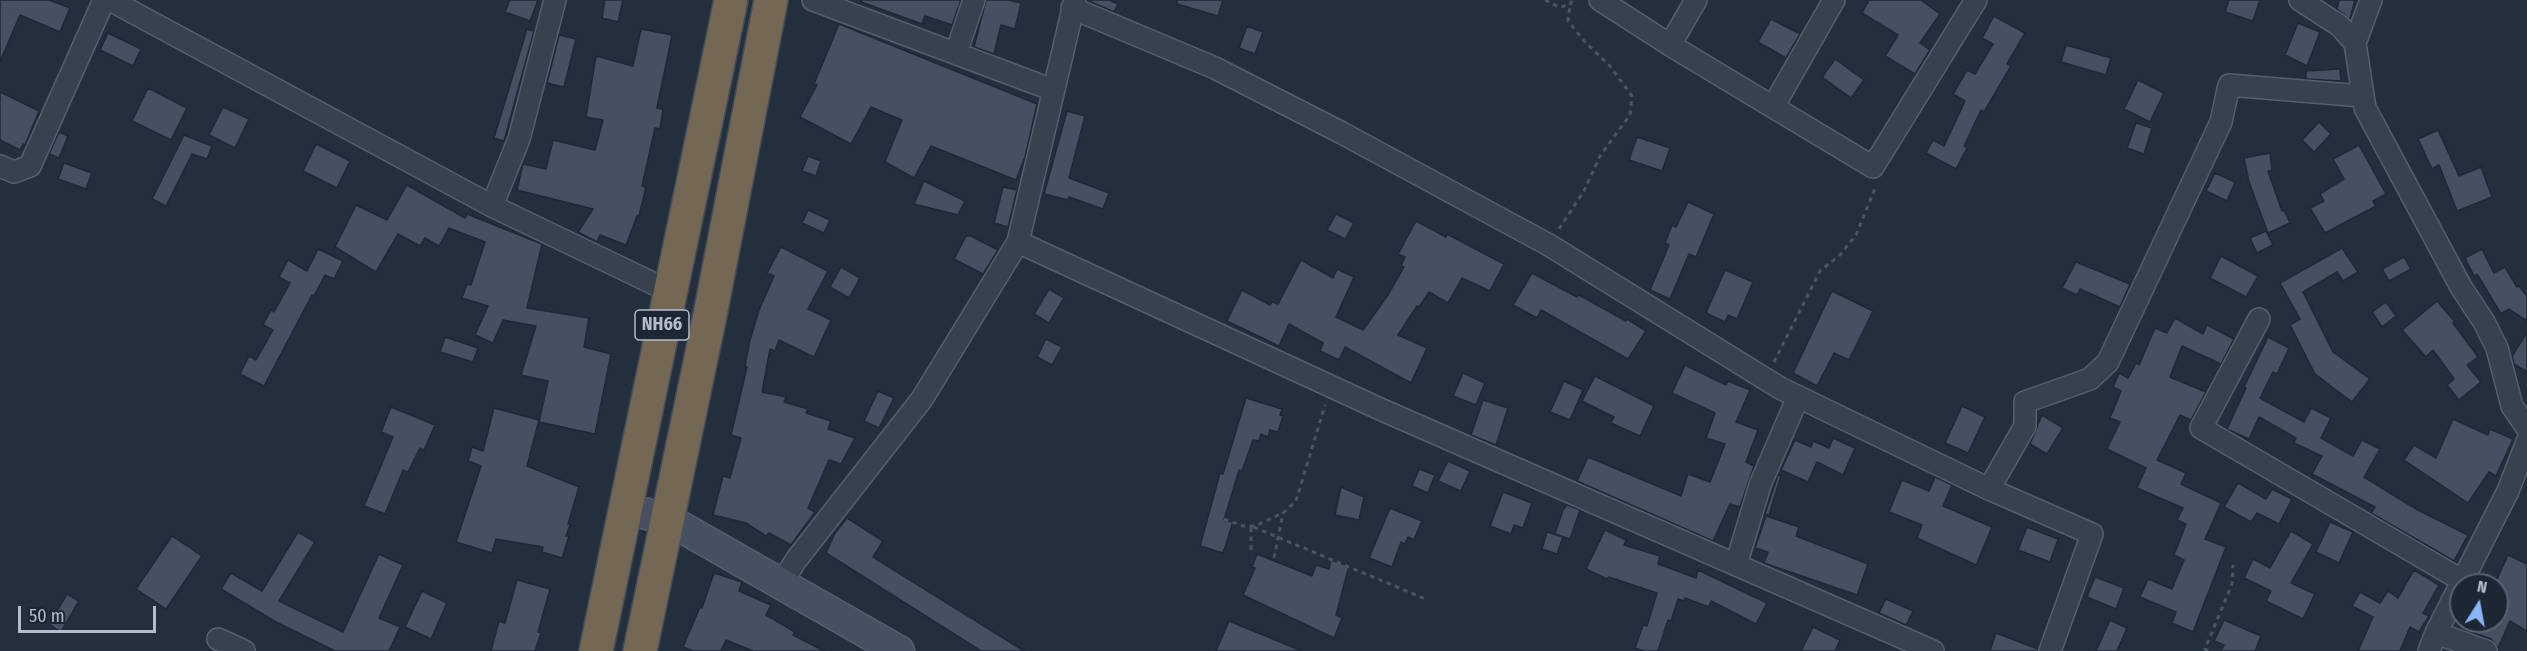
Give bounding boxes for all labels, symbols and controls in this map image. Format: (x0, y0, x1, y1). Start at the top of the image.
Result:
road number: NH66 (635, 310, 689, 340)
north arrow (2449, 573, 2509, 633)
text: N (2476, 577, 2489, 597)
scale bar (21, 594, 159, 632)
text: 50 m (29, 605, 65, 627)

